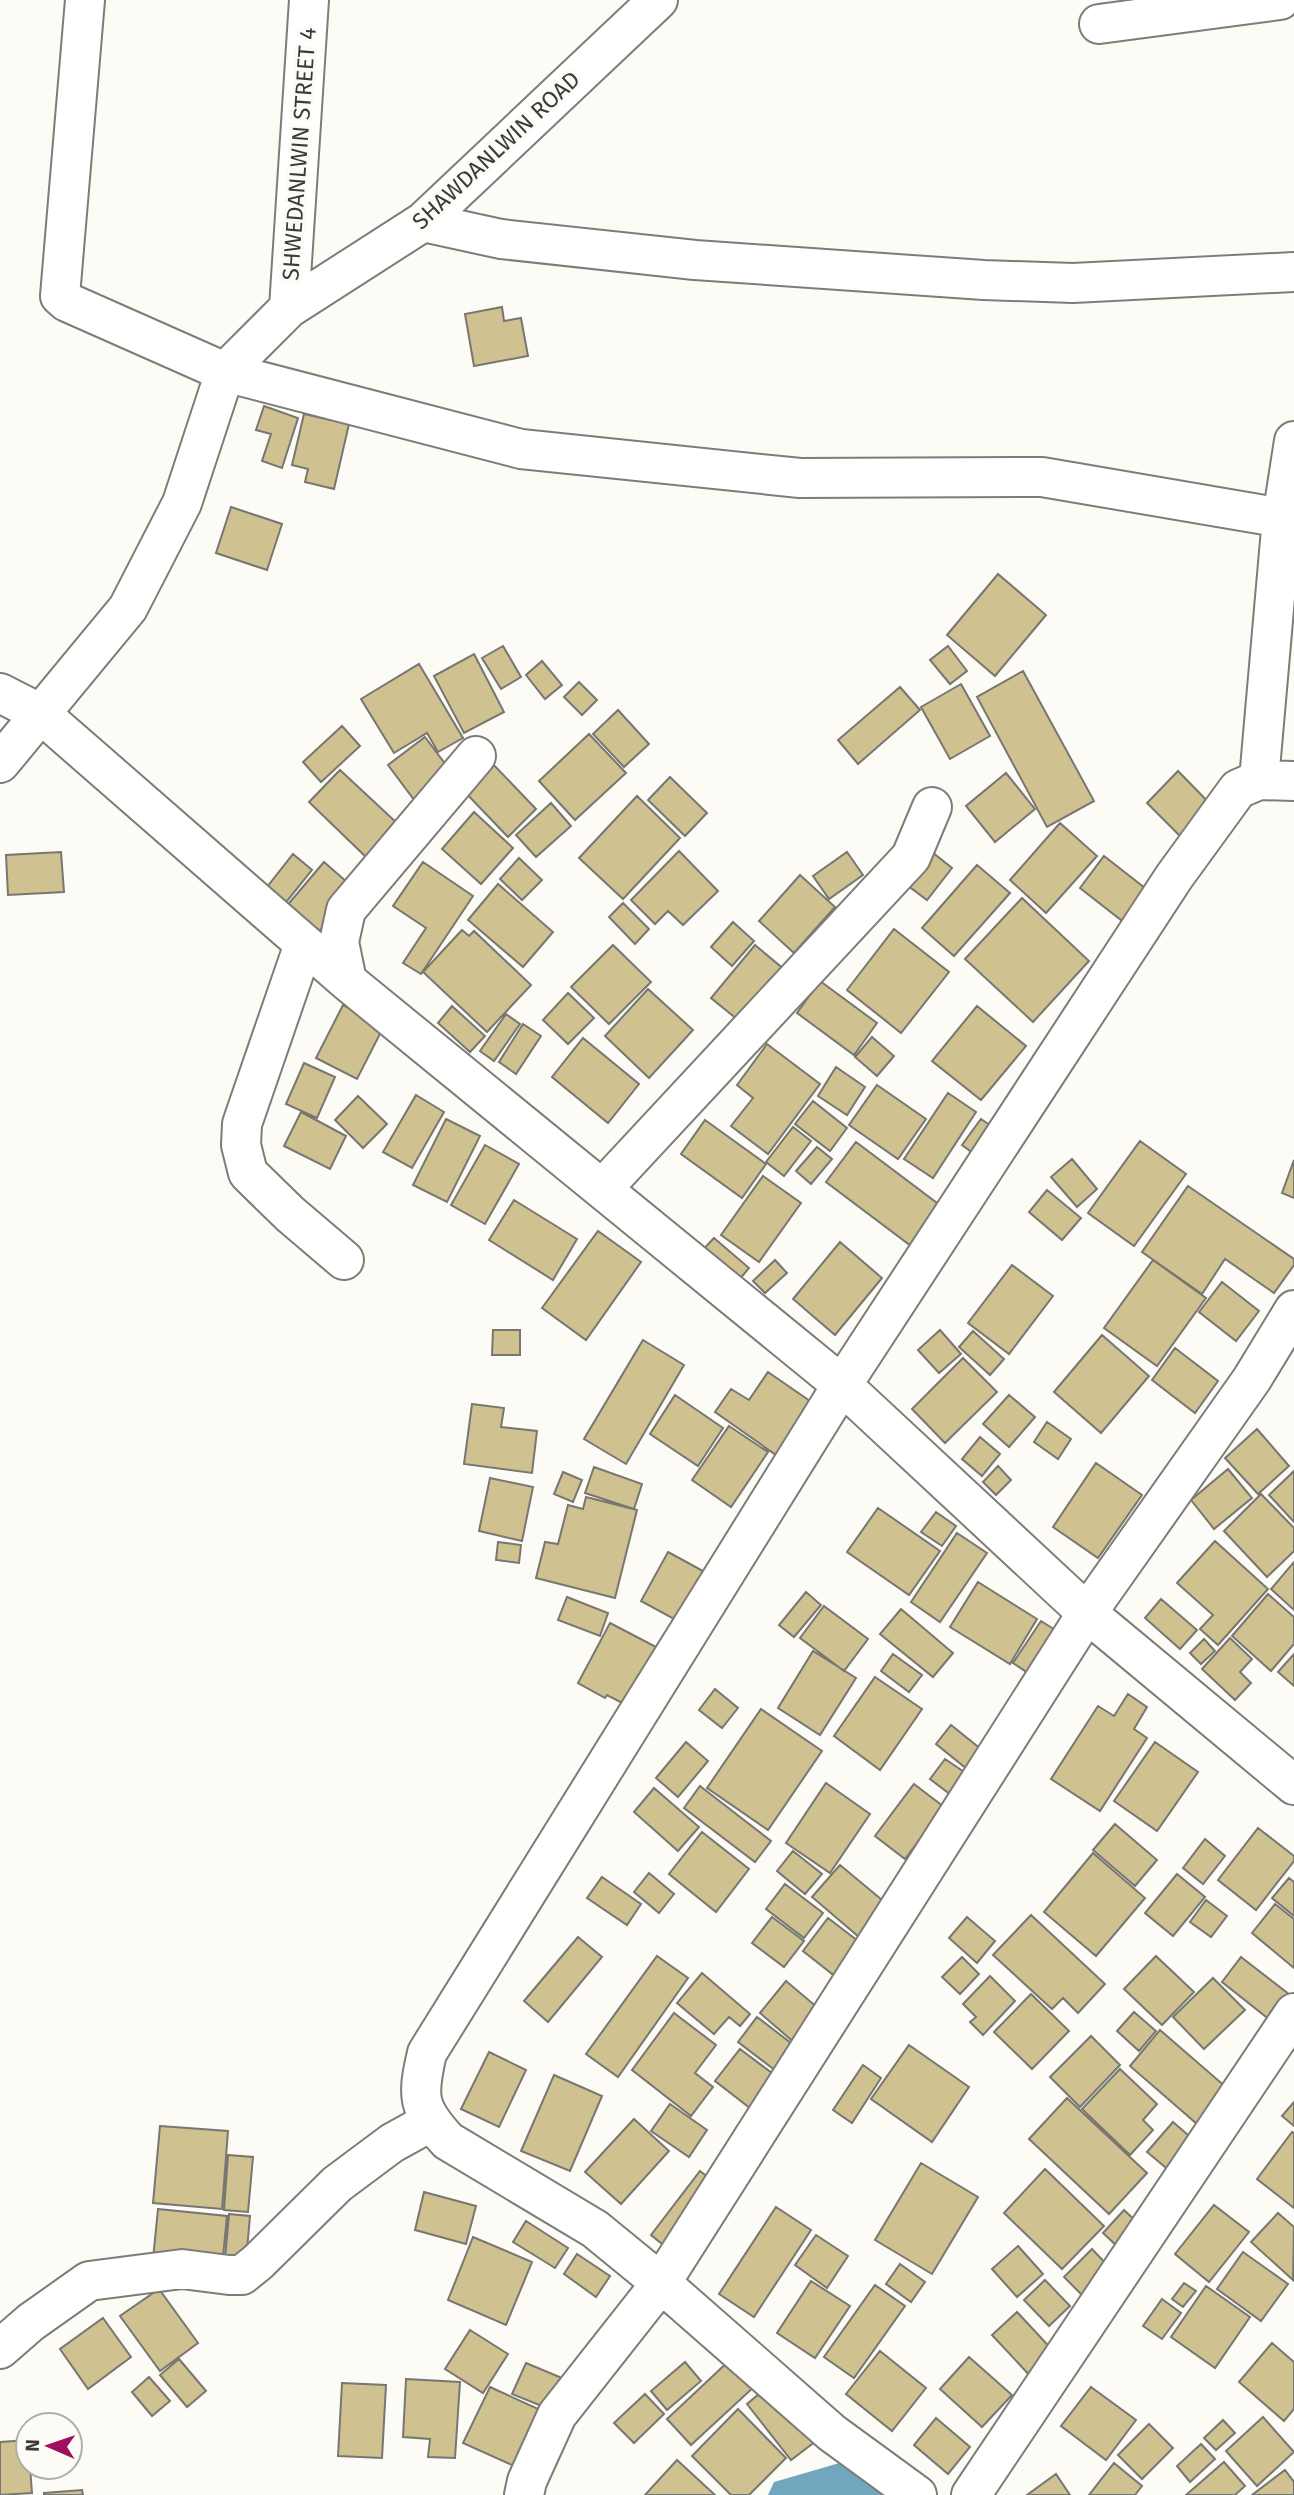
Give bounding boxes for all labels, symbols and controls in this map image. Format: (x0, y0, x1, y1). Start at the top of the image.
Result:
street label: SHWEDANLWIN STREET 4 (276, 26, 322, 282)
street label: SHAWDANLWIN ROAD (406, 65, 586, 235)
north arrow (14, 2411, 84, 2481)
text: N (21, 2439, 44, 2452)

